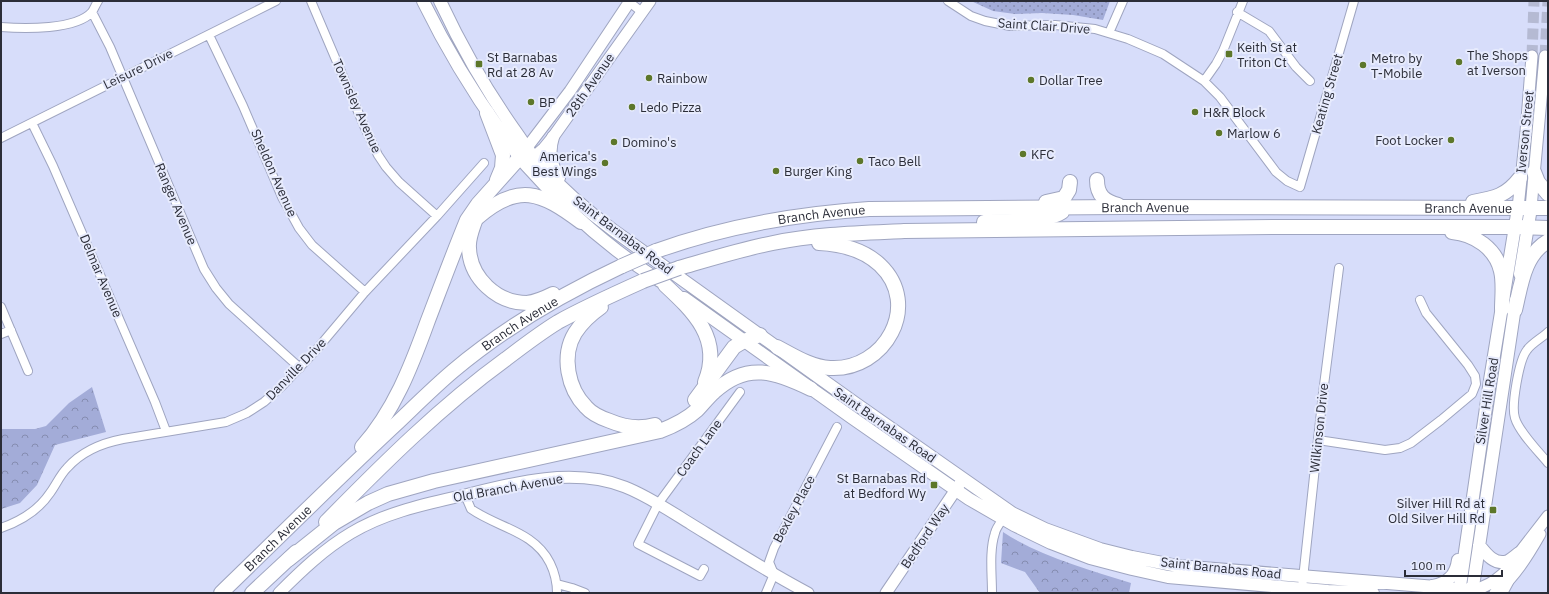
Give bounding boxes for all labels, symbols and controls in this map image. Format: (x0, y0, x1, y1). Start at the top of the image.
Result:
street label: Saint Clair Drive (997, 14, 1091, 38)
place label: Keith St at Triton Ct (1237, 39, 1297, 71)
street label: Leisure Drive (100, 45, 176, 93)
place label: The Shops at Iverson (1467, 47, 1528, 79)
place label: St Barnabas Rd at 28 Av (487, 49, 558, 81)
marker: Keith St at Triton Ct (1224, 49, 1234, 59)
street label: 28th Avenue (562, 50, 618, 120)
place label: Metro by T-Mobile (1371, 50, 1423, 82)
street label: Keating Street (1307, 52, 1347, 136)
street label: Townsley Avenue (329, 56, 385, 156)
marker: The Shops at Iverson (1454, 57, 1464, 67)
marker: St Barnabas Rd at 28 Av (474, 59, 484, 69)
marker: Metro by T-Mobile (1358, 60, 1368, 70)
place label: Rainbow (657, 70, 708, 87)
place label: Dollar Tree (1039, 72, 1103, 89)
marker: Rainbow (644, 73, 654, 83)
marker: Dollar Tree (1026, 75, 1036, 85)
street label: Iverson Street (1512, 90, 1538, 174)
place label: BP (539, 94, 555, 111)
marker: BP (526, 97, 536, 107)
place label: Ledo Pizza (640, 99, 702, 116)
marker: Ledo Pizza (627, 102, 637, 112)
place label: H&R Block (1203, 104, 1265, 121)
marker: H&R Block (1190, 107, 1200, 117)
place label: Marlow 6 (1227, 125, 1281, 142)
street label: Sheldon Avenue (247, 126, 301, 220)
marker: Marlow 6 (1214, 128, 1224, 138)
place label: Foot Locker (1375, 132, 1443, 149)
place label: Domino's (622, 134, 676, 151)
marker: Foot Locker (1446, 135, 1456, 145)
marker: Domino's (609, 137, 619, 147)
place label: KFC (1031, 146, 1054, 163)
place label: America's Best Wings (532, 148, 597, 180)
marker: KFC (1018, 149, 1028, 159)
place label: Taco Bell (868, 153, 921, 170)
marker: Taco Bell (855, 156, 865, 166)
marker: America's Best Wings (600, 158, 610, 168)
street label: Ranger Avenue (151, 160, 201, 248)
place label: Burger King (784, 163, 852, 180)
marker: Burger King (771, 166, 781, 176)
street label: Saint Barnabas Road (570, 192, 676, 278)
street label: Branch Avenue (1101, 198, 1189, 216)
street label: Branch Avenue (1424, 199, 1512, 216)
street label: Branch Avenue (776, 201, 866, 228)
street label: Delmar Avenue (76, 232, 126, 320)
street label: Branch Avenue (478, 292, 561, 354)
street label: Danville Drive (262, 334, 330, 404)
street label: Silver Hill Road (1472, 356, 1502, 446)
street label: Wilkinson Drive (1306, 382, 1332, 474)
street label: Saint Barnabas Road (831, 383, 939, 467)
street label: Coach Lane (672, 416, 726, 480)
street label: Old Branch Avenue (452, 470, 564, 506)
place label: St Barnabas Rd at Bedford Wy (837, 470, 927, 502)
street label: Bexley Place (769, 472, 819, 546)
marker: St Barnabas Rd at Bedford Wy (929, 480, 939, 490)
place label: Silver Hill Rd at Old Silver Hill Rd (1388, 495, 1485, 527)
street label: Bedford Way (897, 500, 953, 572)
street label: Branch Avenue (240, 501, 315, 575)
marker: Silver Hill Rd at Old Silver Hill Rd (1488, 505, 1498, 515)
scale bar (1405, 552, 1502, 578)
street label: Saint Barnabas Road (1160, 553, 1282, 583)
text: 100 m (1411, 558, 1446, 573)

